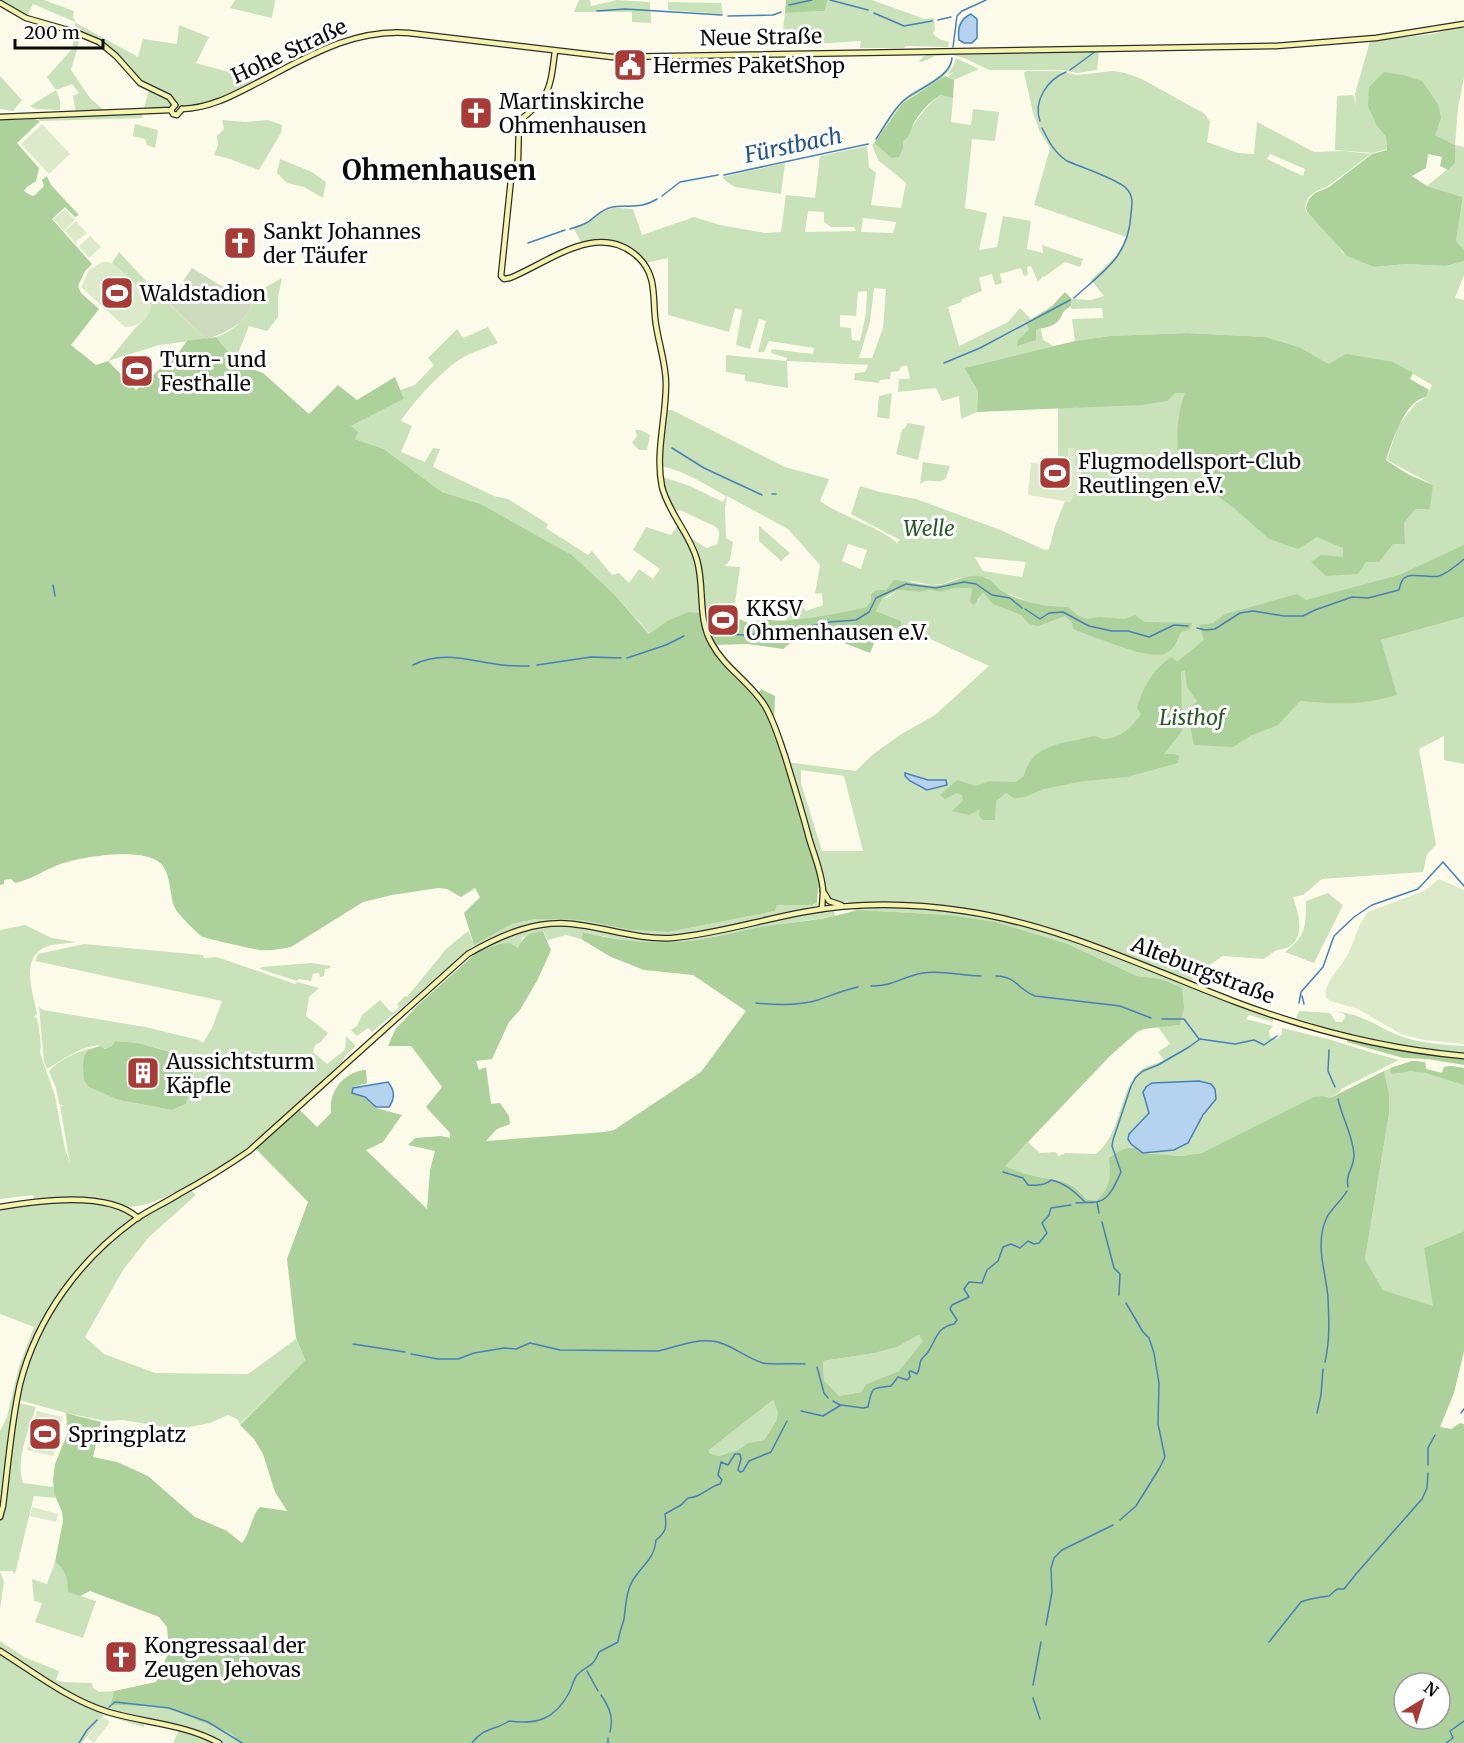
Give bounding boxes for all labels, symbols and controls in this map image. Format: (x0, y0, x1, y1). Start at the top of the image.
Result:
scale bar (15, 12, 104, 50)
street label: Hohe Straße (227, 12, 351, 90)
text: 200 m (24, 21, 80, 44)
street label: Neue Straße (700, 22, 822, 52)
public building icon: Hermes PaketShop (612, 47, 648, 83)
place label: Hermes PaketShop (653, 52, 845, 79)
place label: Martinskirche Ohmenhausen (499, 88, 647, 139)
church icon: Martinskirche Ohmenhausen (458, 95, 494, 131)
water label: Fürstbach (741, 121, 844, 169)
district label: Ohmenhausen (342, 153, 536, 187)
place label: Sankt Johannes der Täufer (263, 218, 421, 269)
church icon: Sankt Johannes der Täufer (222, 225, 258, 261)
sports icon: Waldstadion (99, 275, 135, 311)
place label: Waldstadion (139, 280, 266, 307)
place label: Turn- und Festhalle (160, 346, 267, 397)
sports icon: Turn- und Festhalle (119, 353, 155, 389)
place label: Flugmodellsport-Club Reutlingen e.V. (1078, 448, 1301, 499)
sports icon: Flugmodellsport-Club Reutlingen e.V. (1037, 455, 1073, 491)
park label: Welle (903, 515, 955, 542)
place label: KKSV Ohmenhausen e.V. (746, 595, 929, 646)
sports icon: KKSV Ohmenhausen e.V. (705, 602, 741, 638)
park label: Listhof (1159, 704, 1228, 731)
street label: Alteburgstraße (1127, 930, 1279, 1010)
place label: Aussichtsturm Käpfle (165, 1048, 315, 1099)
building icon: Aussichtsturm Käpfle (125, 1055, 161, 1091)
sports icon: Springplatz (27, 1416, 63, 1452)
place label: Springplatz (68, 1421, 186, 1448)
place label: Kongressaal der Zeugen Jehovas (144, 1632, 306, 1683)
church icon: Kongressaal der Zeugen Jehovas (103, 1639, 139, 1675)
north arrow (1392, 1671, 1452, 1731)
text: N (1420, 1677, 1443, 1701)

